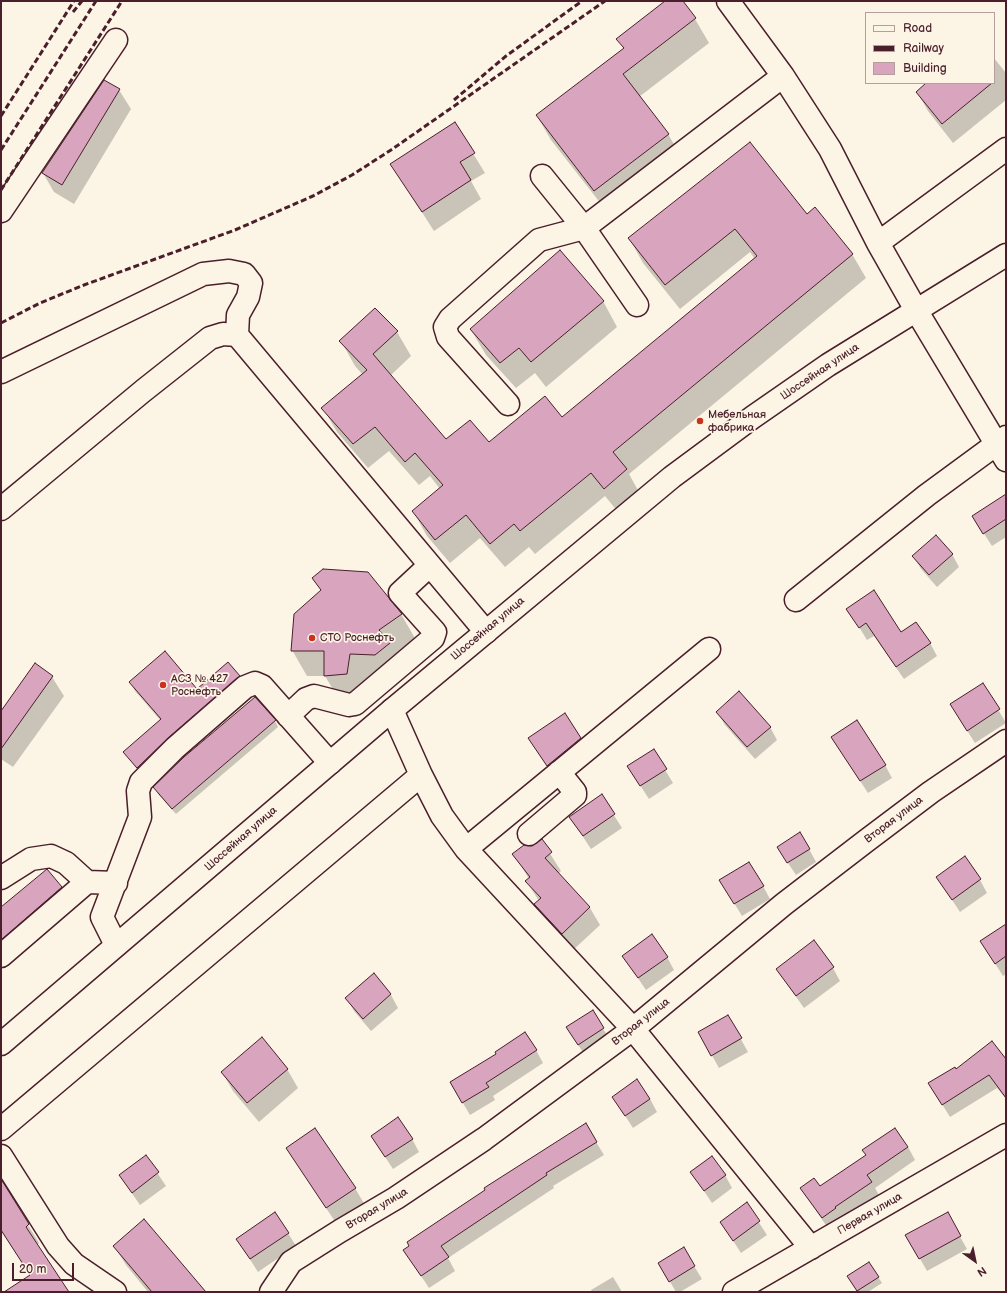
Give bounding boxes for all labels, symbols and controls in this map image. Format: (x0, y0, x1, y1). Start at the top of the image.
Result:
legend (865, 12, 995, 84)
text: Road (903, 21, 932, 36)
text: Railway (903, 41, 944, 56)
text: Building (903, 61, 947, 76)
street label: Шоссейная улица (778, 341, 862, 403)
place label: Мебельная фабрика (708, 408, 766, 434)
marker: Мебельная фабрика (695, 416, 705, 426)
street label: Шоссейная улица (449, 594, 527, 664)
place label: СТО Роснефть (320, 631, 394, 645)
marker: СТО Роснефть (307, 633, 317, 643)
place label: АСЗ № 427 Роснефть (171, 672, 228, 698)
marker: АСЗ № 427 Роснефть (158, 680, 168, 690)
street label: Вторая улица (862, 794, 926, 846)
street label: Шоссейная улица (202, 804, 280, 874)
street label: Вторая улица (609, 995, 673, 1049)
street label: Вторая улица (344, 1185, 410, 1233)
street label: Первая улица (835, 1190, 905, 1238)
north arrow (955, 1241, 995, 1281)
scale bar (14, 1255, 76, 1281)
text: 20 m (19, 1262, 46, 1277)
text: N (975, 1264, 989, 1279)

